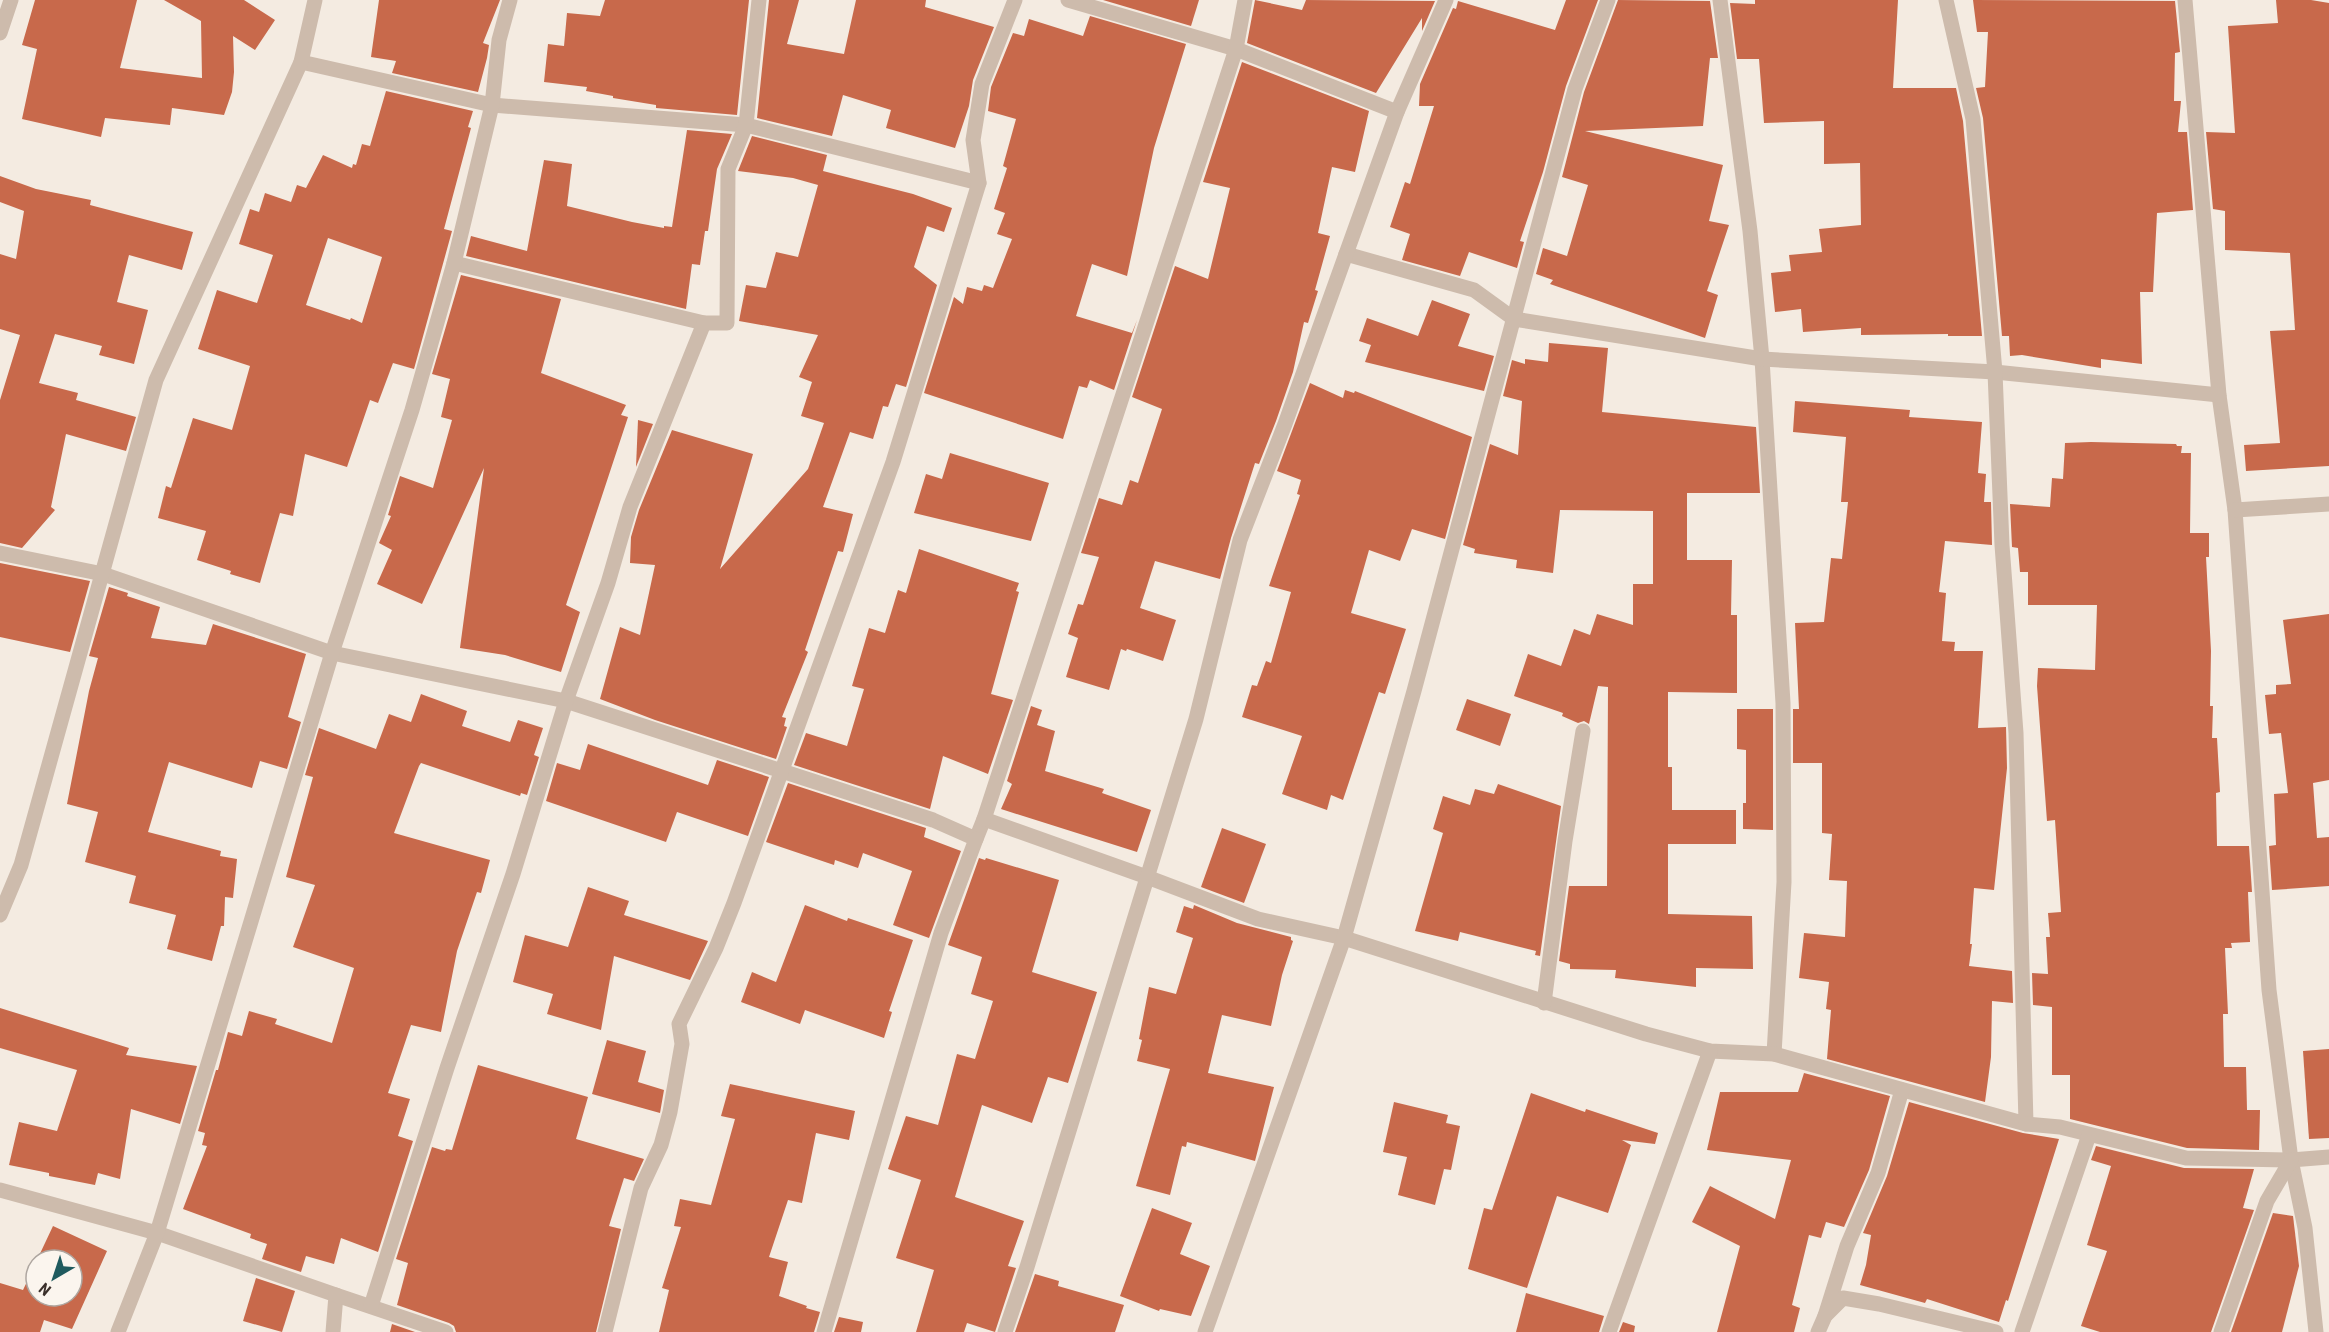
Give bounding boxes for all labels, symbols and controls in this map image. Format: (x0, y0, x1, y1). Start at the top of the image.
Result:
north arrow (24, 1248, 84, 1308)
text: N (35, 1279, 55, 1300)

